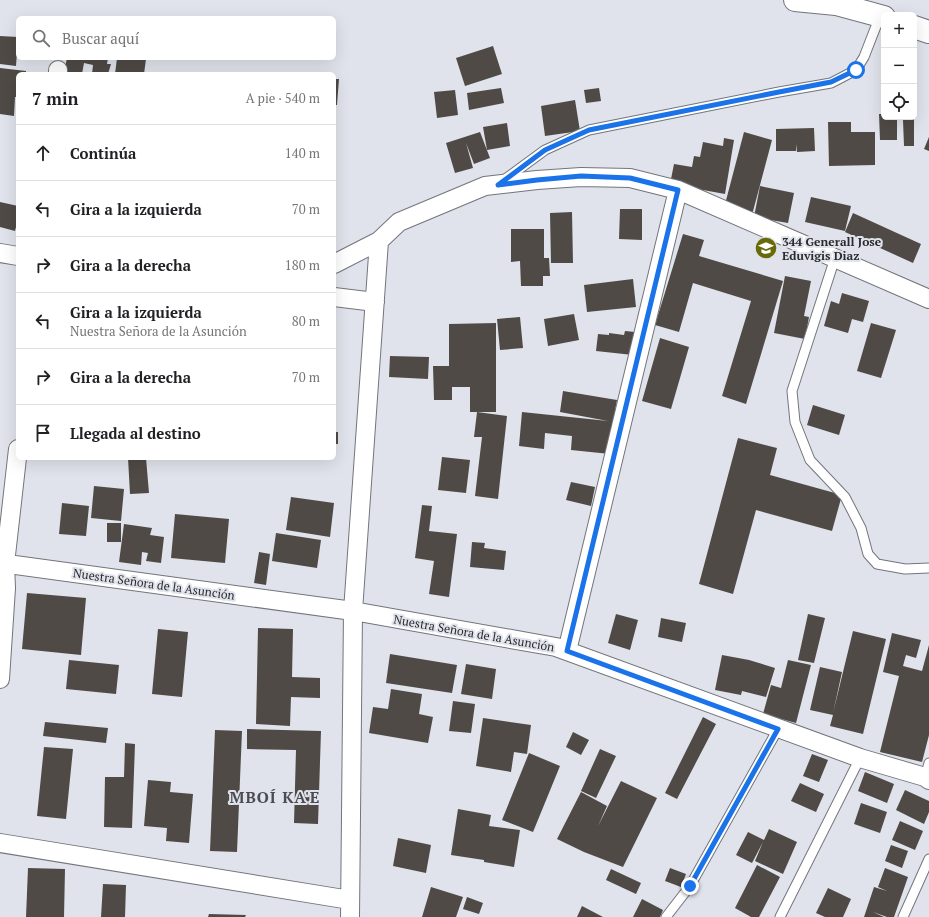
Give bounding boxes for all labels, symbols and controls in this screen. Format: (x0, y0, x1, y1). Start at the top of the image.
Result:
map controls (881, 12, 917, 120)
button: + (881, 12, 917, 48)
search box (16, 16, 336, 60)
icon: search (30, 27, 52, 49)
text: Buscar aquí (62, 28, 139, 48)
button: − (881, 48, 917, 84)
route start (847, 61, 865, 79)
button: locate (881, 84, 917, 120)
text: 7 min (32, 87, 79, 110)
text: A pie · 540 m (246, 89, 320, 107)
icon: ahead (32, 142, 54, 164)
text: Continúa (70, 143, 136, 163)
text: 140 m (285, 144, 320, 162)
icon: left (32, 198, 54, 220)
text: Gira a la izquierda (70, 199, 202, 219)
text: 70 m (292, 200, 320, 218)
place label: 344 Generall Jose Eduvigis Diaz (782, 234, 882, 263)
school or university icon: 344 Generall Jose Eduvigis Diaz (753, 235, 779, 261)
icon: right (32, 254, 54, 276)
text: Gira a la derecha (70, 255, 191, 275)
text: 180 m (285, 256, 320, 274)
text: Gira a la izquierda (70, 302, 202, 322)
icon: left (32, 310, 54, 332)
text: 80 m (292, 312, 320, 330)
text: Nuestra Señora de la Asunción (70, 322, 247, 340)
icon: right (32, 366, 54, 388)
text: Gira a la derecha (70, 367, 191, 387)
text: 70 m (292, 368, 320, 386)
icon: arrive (32, 422, 54, 444)
text: Llegada al destino (70, 423, 201, 443)
street label: Nuestra Señora de la Asunción (72, 565, 236, 603)
street label: Nuestra Señora de la Asunción (392, 611, 556, 655)
district label: MBOÍ KA'E (230, 786, 320, 808)
route end (681, 877, 699, 895)

